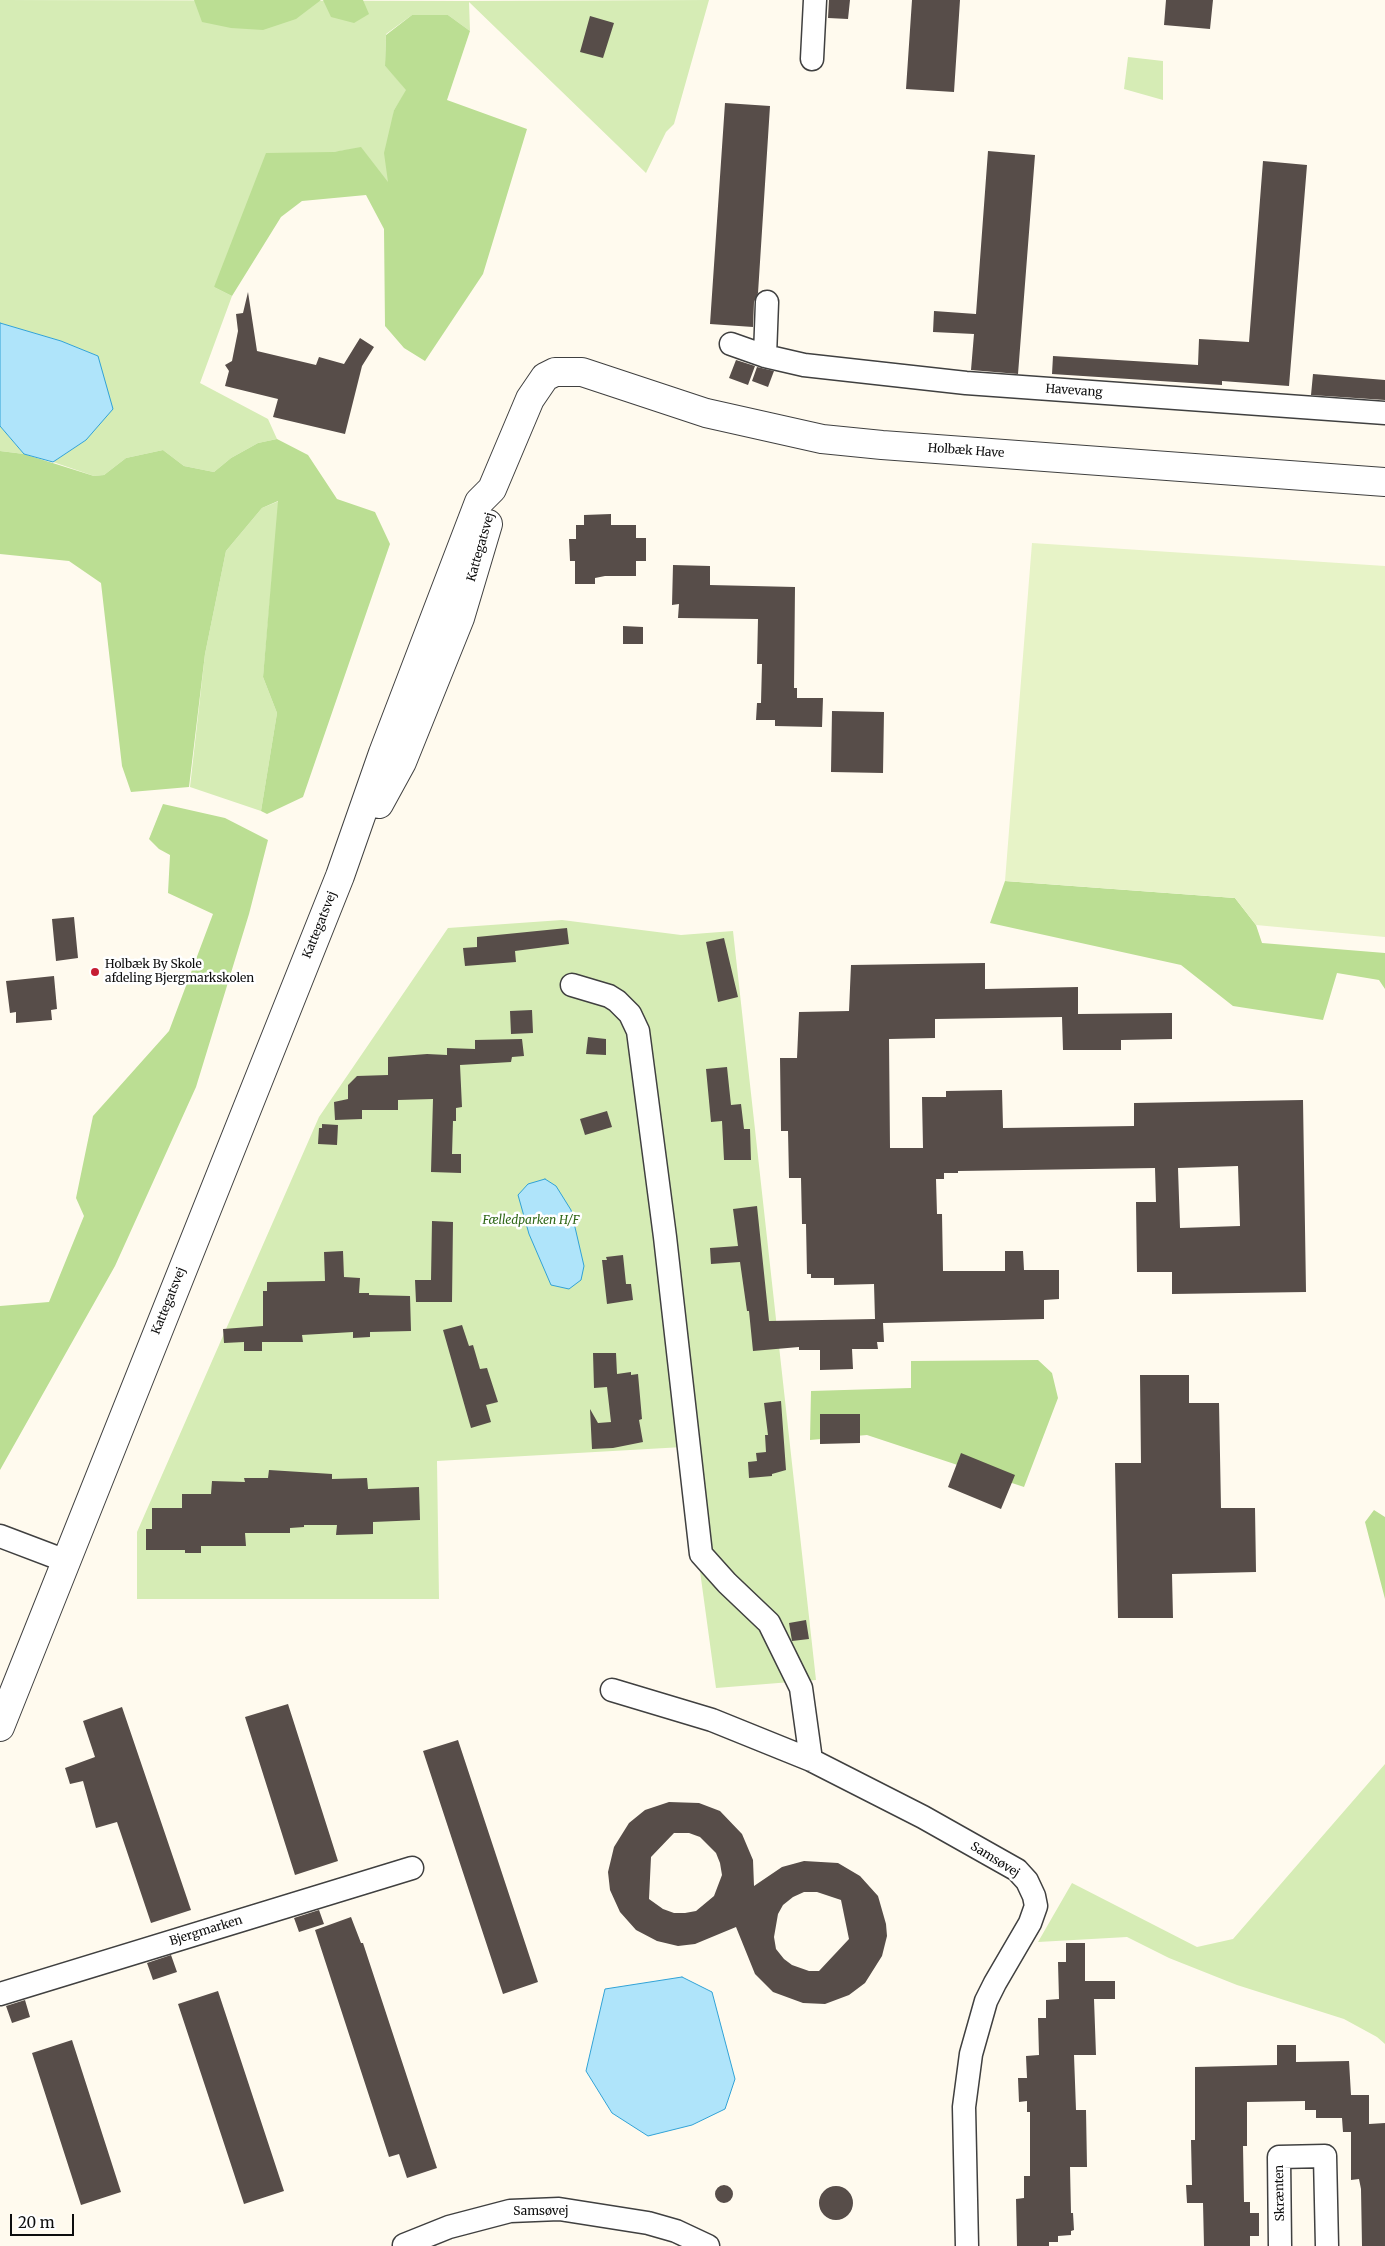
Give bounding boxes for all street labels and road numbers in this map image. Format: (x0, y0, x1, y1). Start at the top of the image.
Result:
street label: Havevang (1045, 382, 1103, 400)
street label: Holbæk Have (927, 441, 1005, 461)
street label: Kattegatsvej (464, 511, 498, 583)
street label: Kattegatsvej (300, 889, 340, 961)
street label: Kattegatsvej (149, 1265, 189, 1337)
street label: Samsøvej (968, 1839, 1022, 1881)
street label: Bjergmarken (168, 1913, 244, 1949)
street label: Skrænten (1272, 2165, 1288, 2221)
street label: Samsøvej (513, 2205, 569, 2219)

